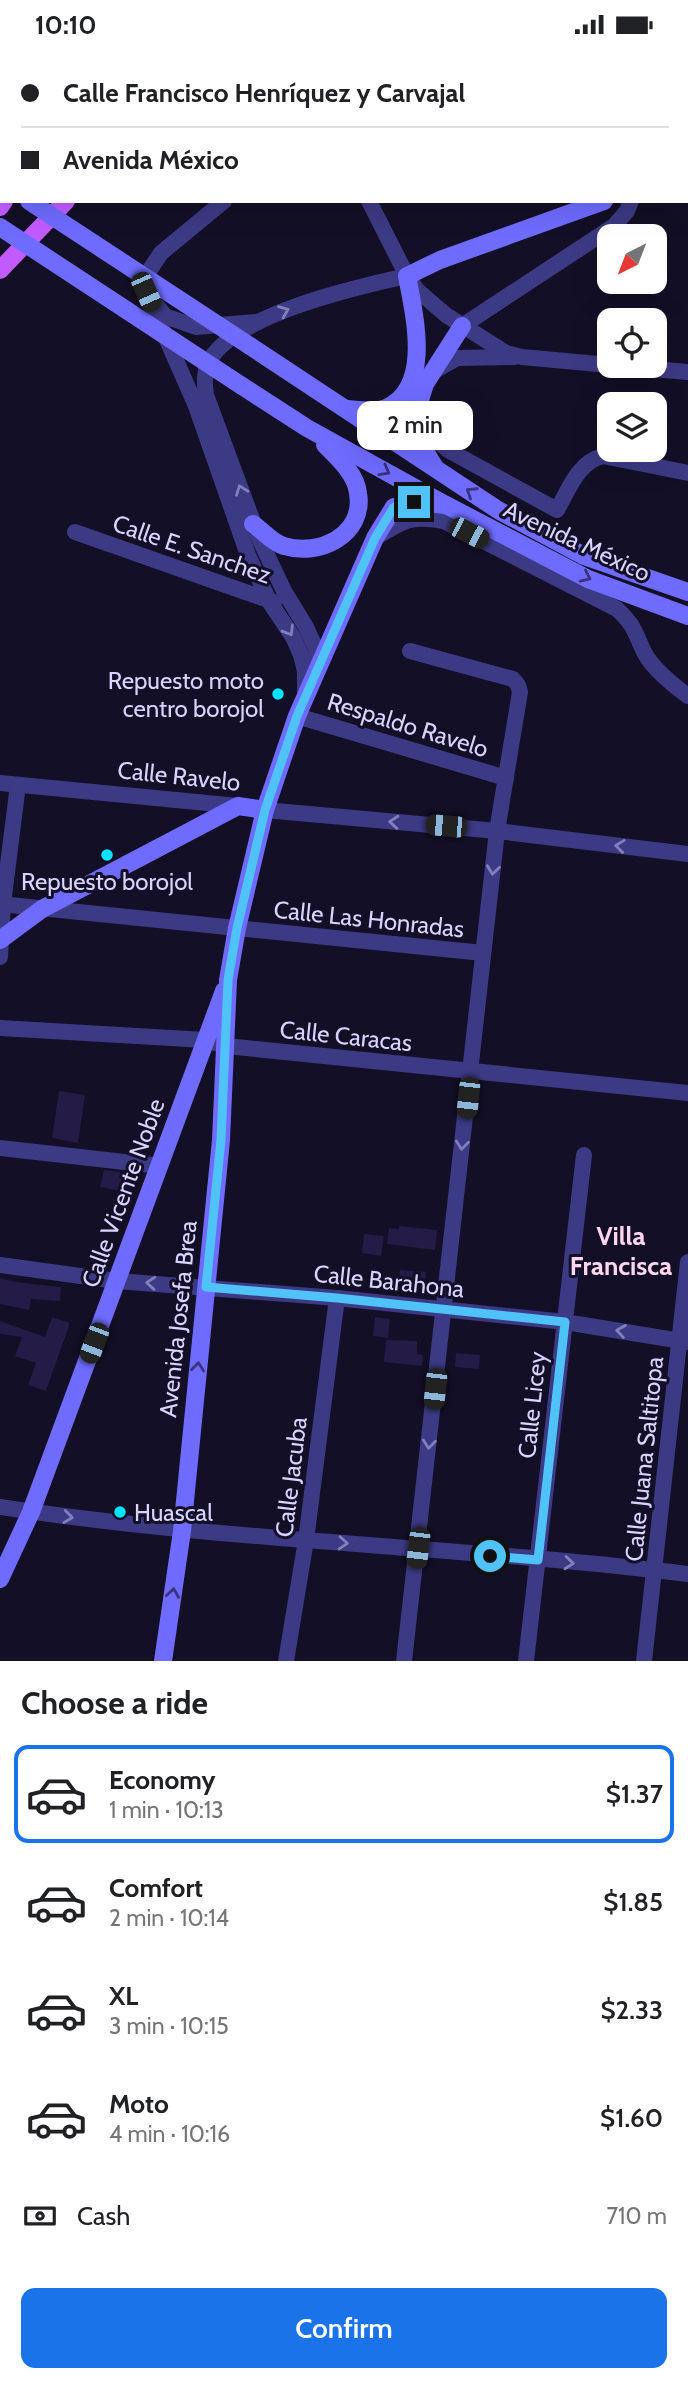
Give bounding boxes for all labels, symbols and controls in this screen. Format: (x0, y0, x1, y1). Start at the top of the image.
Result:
text: 10:10 (35, 9, 97, 41)
text: Calle Francisco Henríquez y Carvajal (63, 77, 465, 109)
text: Avenida México (63, 144, 239, 176)
north arrow (597, 224, 667, 294)
map controls (597, 224, 667, 462)
car (128, 269, 165, 315)
one-way arrow (278, 306, 290, 320)
button: locate (597, 308, 667, 378)
button: layers (597, 392, 667, 462)
callout: 2 min (356, 400, 472, 449)
text: 2 min (387, 411, 443, 439)
one-way arrow (377, 463, 390, 476)
one-way arrow (235, 484, 249, 496)
route end (398, 486, 430, 518)
one-way arrow (466, 488, 479, 501)
street label: Avenida México (499, 494, 655, 588)
street label: Calle E. Sanchez (109, 508, 275, 590)
car (446, 514, 493, 552)
one-way arrow (579, 569, 591, 583)
one-way arrow (281, 624, 294, 637)
place label: Repuesto moto centro borojol (108, 666, 264, 723)
marker: Repuesto moto centro borojol (270, 686, 286, 702)
street label: Respaldo Ravelo (324, 687, 492, 763)
street label: Calle Ravelo (116, 755, 242, 797)
car (425, 814, 468, 838)
one-way arrow (388, 815, 399, 830)
one-way arrow (614, 839, 626, 854)
marker: Repuesto borojol (99, 847, 115, 863)
one-way arrow (485, 864, 500, 876)
place label: Repuesto borojol (21, 867, 193, 896)
street label: Calle Las Honradas (272, 895, 466, 943)
street label: Calle Caracas (278, 1015, 414, 1057)
car (456, 1076, 481, 1120)
street label: Calle Vicente Noble (75, 1095, 171, 1291)
one-way arrow (455, 1139, 470, 1151)
street label: Avenida Josefa Brea (153, 1219, 203, 1419)
district label: Villa Francisca (570, 1220, 672, 1282)
street label: Calle Barahona (312, 1259, 466, 1303)
one-way arrow (145, 1276, 156, 1291)
car (77, 1320, 112, 1366)
one-way arrow (615, 1324, 626, 1339)
street label: Calle Licey (512, 1350, 552, 1460)
street label: Calle Juana Saltitopa (619, 1355, 669, 1563)
one-way arrow (191, 1362, 206, 1373)
car (423, 1367, 448, 1411)
street label: Calle Jacuba (269, 1415, 313, 1539)
one-way arrow (422, 1438, 437, 1450)
place label: Huascal (134, 1498, 213, 1527)
marker: Huascal (112, 1504, 128, 1520)
one-way arrow (62, 1509, 73, 1524)
car (406, 1526, 431, 1570)
one-way arrow (338, 1535, 349, 1550)
route start (474, 1540, 506, 1572)
one-way arrow (564, 1555, 575, 1570)
one-way arrow (165, 1588, 180, 1599)
text: Choose a ride (21, 1683, 208, 1722)
icon: car (25, 1763, 88, 1826)
text: Economy (109, 1764, 215, 1796)
text: $1.37 (606, 1778, 663, 1810)
text: 1 min · 10:13 (109, 1796, 224, 1824)
icon: car (25, 1871, 88, 1934)
text: Comfort (109, 1872, 203, 1904)
text: $1.85 (603, 1886, 663, 1918)
text: 2 min · 10:14 (109, 1904, 229, 1932)
icon: car (25, 1979, 88, 2042)
text: XL (109, 1980, 138, 2012)
text: $2.33 (600, 1994, 663, 2026)
text: 3 min · 10:15 (109, 2012, 229, 2040)
icon: car (25, 2087, 88, 2150)
text: Moto (109, 2088, 169, 2120)
text: $1.60 (600, 2102, 663, 2134)
text: 4 min · 10:16 (109, 2120, 230, 2148)
icon: cash (21, 2197, 59, 2235)
text: Cash (77, 2200, 130, 2232)
text: 710 m (607, 2202, 667, 2230)
button: Confirm (21, 2288, 667, 2368)

